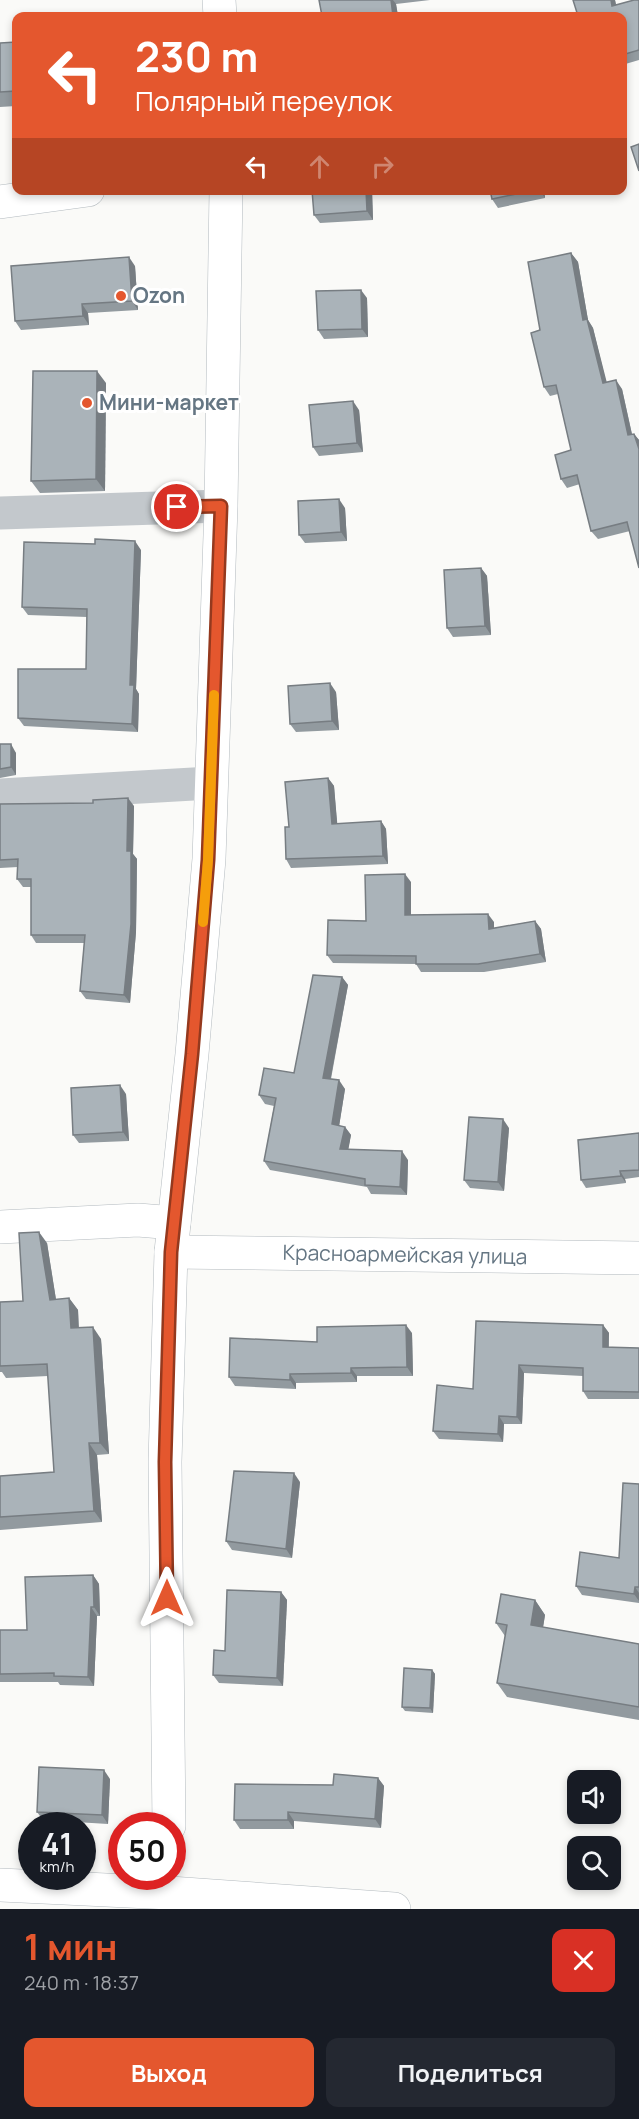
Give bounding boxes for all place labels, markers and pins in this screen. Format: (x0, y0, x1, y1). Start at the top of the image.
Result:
place label: Ozon (133, 281, 185, 309)
marker: Ozon (114, 289, 128, 303)
place label: Мини-маркет (99, 388, 239, 416)
marker: Мини-маркет (80, 396, 94, 410)
pin (151, 481, 202, 532)

